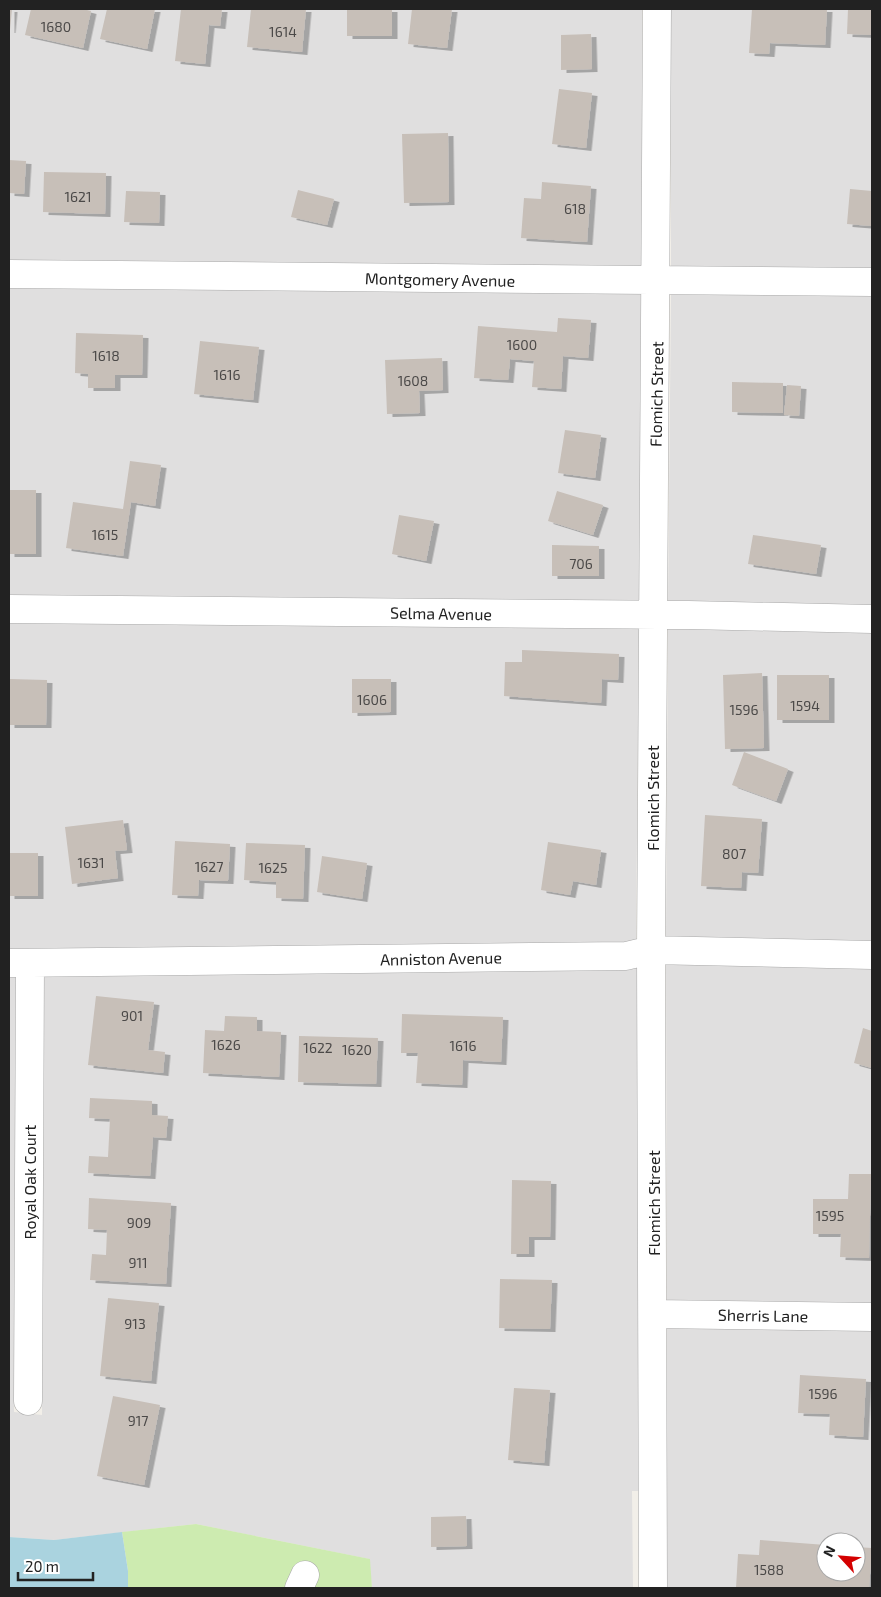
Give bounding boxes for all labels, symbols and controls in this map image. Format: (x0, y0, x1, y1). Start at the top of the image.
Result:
house number: 1680 (41, 18, 71, 35)
house number: 1614 (269, 23, 297, 40)
house number: 1621 (64, 188, 92, 205)
house number: 618 (564, 200, 586, 217)
street label: Montgomery Avenue (365, 268, 515, 290)
house number: 1600 (507, 336, 537, 353)
street label: Flomich Street (646, 341, 666, 447)
house number: 1618 (92, 347, 120, 364)
house number: 1616 (213, 366, 241, 383)
house number: 1608 (398, 372, 428, 389)
house number: 1615 (92, 526, 118, 543)
house number: 706 (569, 555, 593, 572)
street label: Selma Avenue (390, 603, 492, 623)
house number: 1606 (357, 691, 387, 708)
house number: 1594 (790, 697, 820, 714)
house number: 1596 (729, 701, 759, 718)
street label: Flomich Street (643, 745, 662, 851)
house number: 807 (722, 845, 746, 862)
house number: 1631 (78, 854, 104, 871)
house number: 1627 (195, 858, 223, 875)
house number: 1625 (259, 859, 287, 876)
street label: Anniston Avenue (380, 947, 502, 969)
house number: 901 (121, 1007, 143, 1024)
house number: 1626 (211, 1036, 241, 1053)
house number: 1616 (449, 1037, 477, 1054)
house number: 1622 (303, 1039, 333, 1056)
house number: 1620 (342, 1041, 372, 1058)
street label: Royal Oak Court (20, 1125, 39, 1239)
street label: Flomich Street (644, 1150, 663, 1256)
house number: 1595 (816, 1207, 844, 1224)
house number: 909 (127, 1214, 151, 1231)
house number: 911 (128, 1254, 148, 1271)
street label: Sherris Lane (718, 1305, 808, 1325)
house number: 913 (124, 1315, 146, 1332)
house number: 1596 (808, 1385, 838, 1402)
house number: 917 (128, 1412, 148, 1429)
north arrow (816, 1532, 866, 1582)
text: N (819, 1543, 839, 1559)
scale bar (18, 1550, 92, 1582)
text: 20 m (25, 1557, 59, 1575)
house number: 1588 (754, 1561, 784, 1578)

